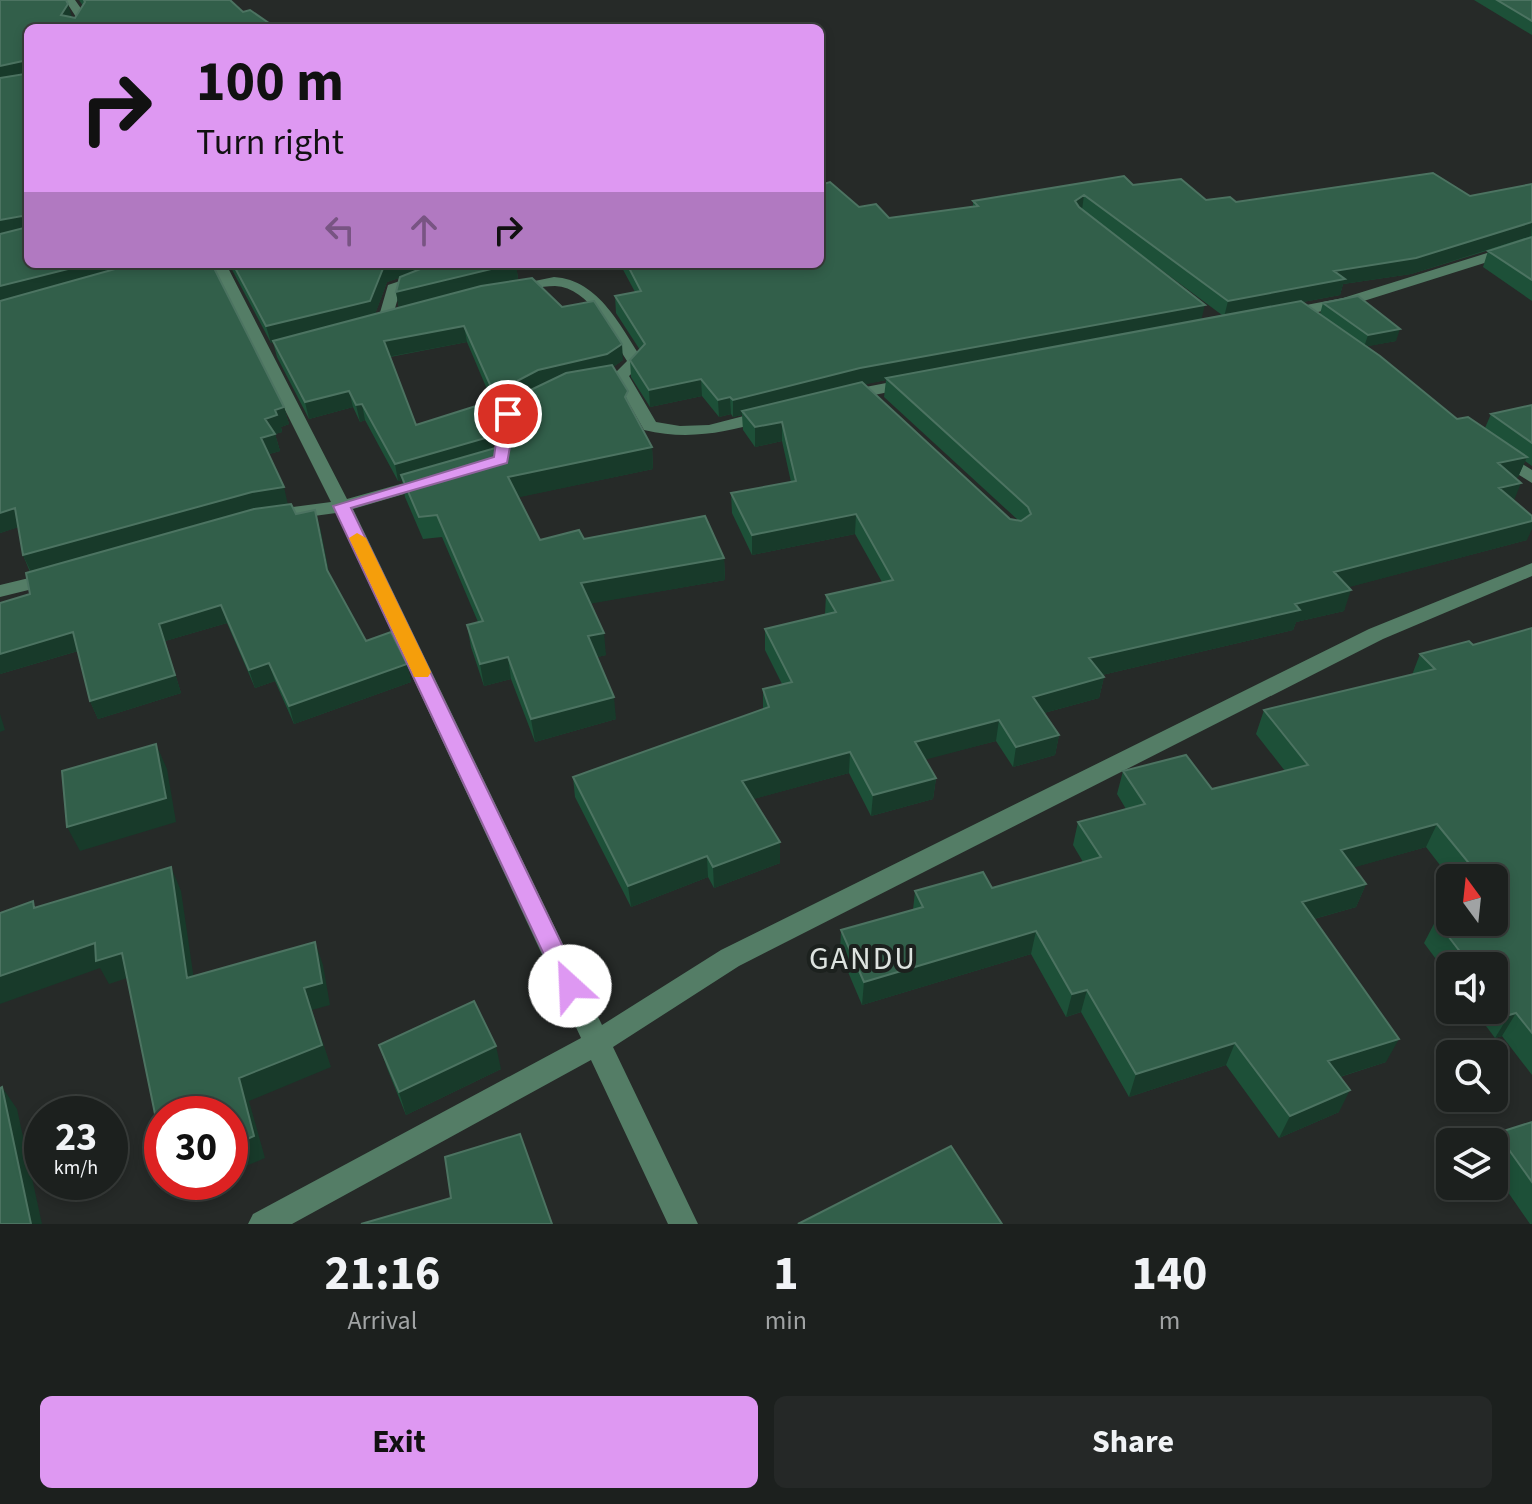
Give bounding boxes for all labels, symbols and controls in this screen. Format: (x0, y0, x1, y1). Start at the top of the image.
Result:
text: 100 m (196, 43, 344, 122)
icon: right (64, 56, 168, 160)
text: Turn right (196, 117, 344, 168)
icon: left (318, 208, 362, 252)
icon: ahead (402, 208, 446, 252)
icon: right (486, 208, 530, 252)
pin (474, 380, 542, 448)
icon: arrive (486, 392, 530, 436)
north arrow (1436, 864, 1508, 936)
map controls (1436, 864, 1508, 1200)
district label: GANDU (809, 936, 917, 982)
position arrow (528, 944, 612, 1028)
button: sound (1436, 952, 1508, 1024)
button: search (1436, 1040, 1508, 1112)
speed limit sign: 30 (144, 1096, 248, 1200)
text: 23 (55, 1109, 97, 1166)
button: layers (1436, 1128, 1508, 1200)
text: km/h (54, 1154, 98, 1182)
text: 21:16 (324, 1240, 440, 1308)
text: 1 (773, 1240, 799, 1308)
text: 140 (1131, 1240, 1207, 1308)
text: Arrival (347, 1302, 417, 1339)
text: min (765, 1302, 807, 1339)
text: m (1159, 1302, 1180, 1339)
button: Exit (40, 1396, 758, 1488)
button: Share (774, 1396, 1492, 1488)

